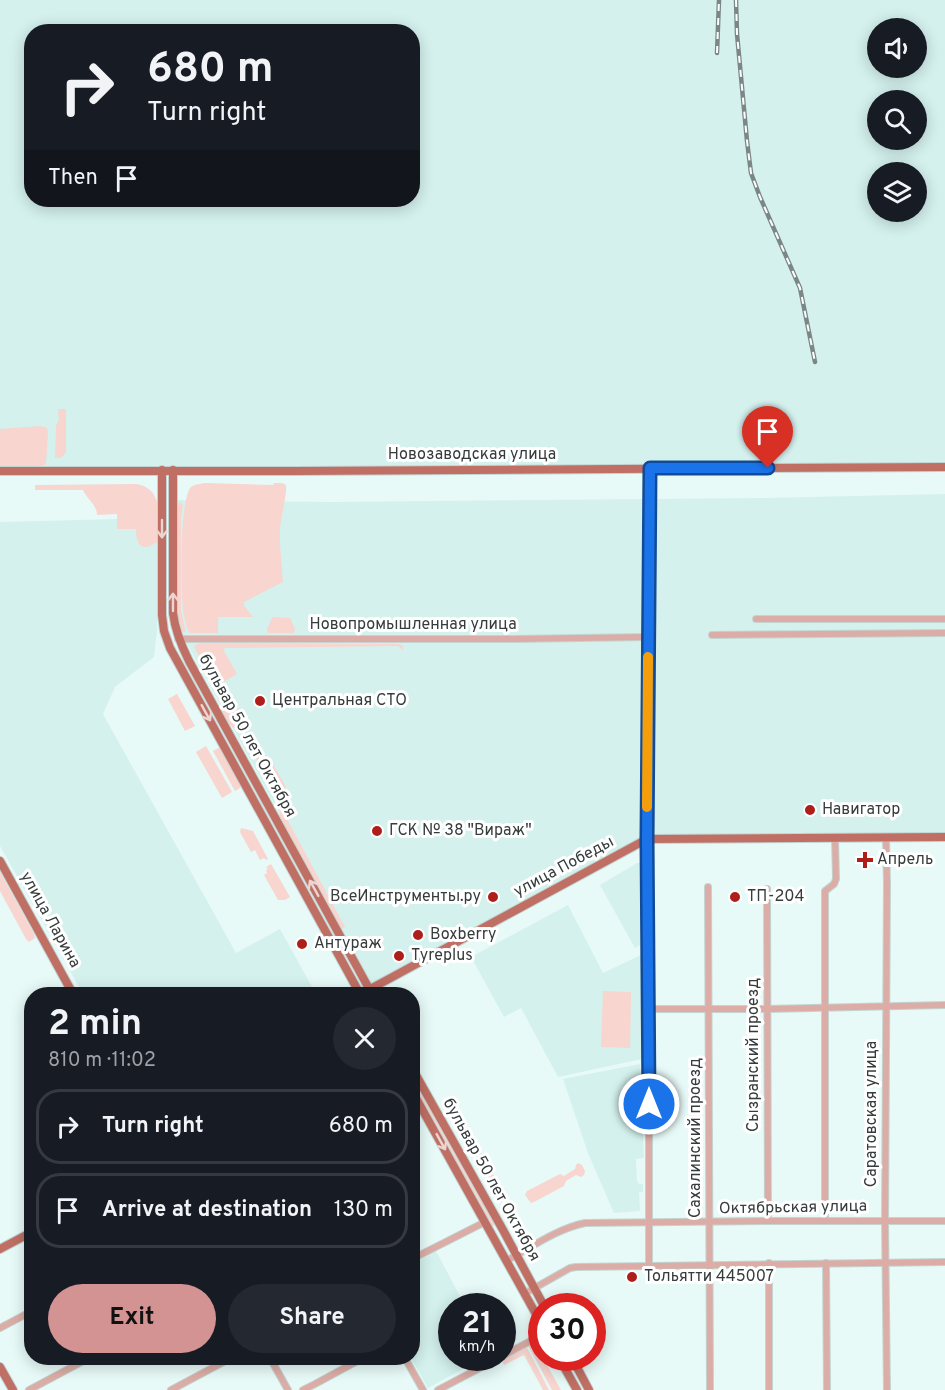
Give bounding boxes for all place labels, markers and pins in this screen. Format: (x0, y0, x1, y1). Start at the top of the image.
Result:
pin (742, 406, 793, 468)
place label: Центральная СТО (272, 691, 407, 711)
marker: Центральная СТО (253, 694, 267, 708)
place label: Навигатор (822, 800, 900, 820)
marker: Навигатор (803, 803, 817, 817)
place label: ГСК № 38 "Вираж" (389, 821, 532, 841)
marker: ГСК № 38 "Вираж" (370, 824, 384, 838)
place label: Апрель (877, 850, 933, 870)
marker: Апрель (858, 853, 872, 867)
place label: ВсеИнструменты.ру (330, 887, 481, 907)
place label: ТП-204 (747, 887, 804, 907)
marker: ВсеИнструменты.ру (486, 890, 500, 904)
marker: ТП-204 (728, 890, 742, 904)
place label: Boxberry (430, 925, 497, 945)
marker: Boxberry (411, 928, 425, 942)
place label: Антураж (314, 934, 382, 954)
marker: Антураж (295, 937, 309, 951)
place label: Tyreplus (411, 946, 473, 966)
marker: Tyreplus (392, 949, 406, 963)
place label: Тольятти 445007 (644, 1267, 774, 1287)
marker: Тольятти 445007 (625, 1270, 639, 1284)

